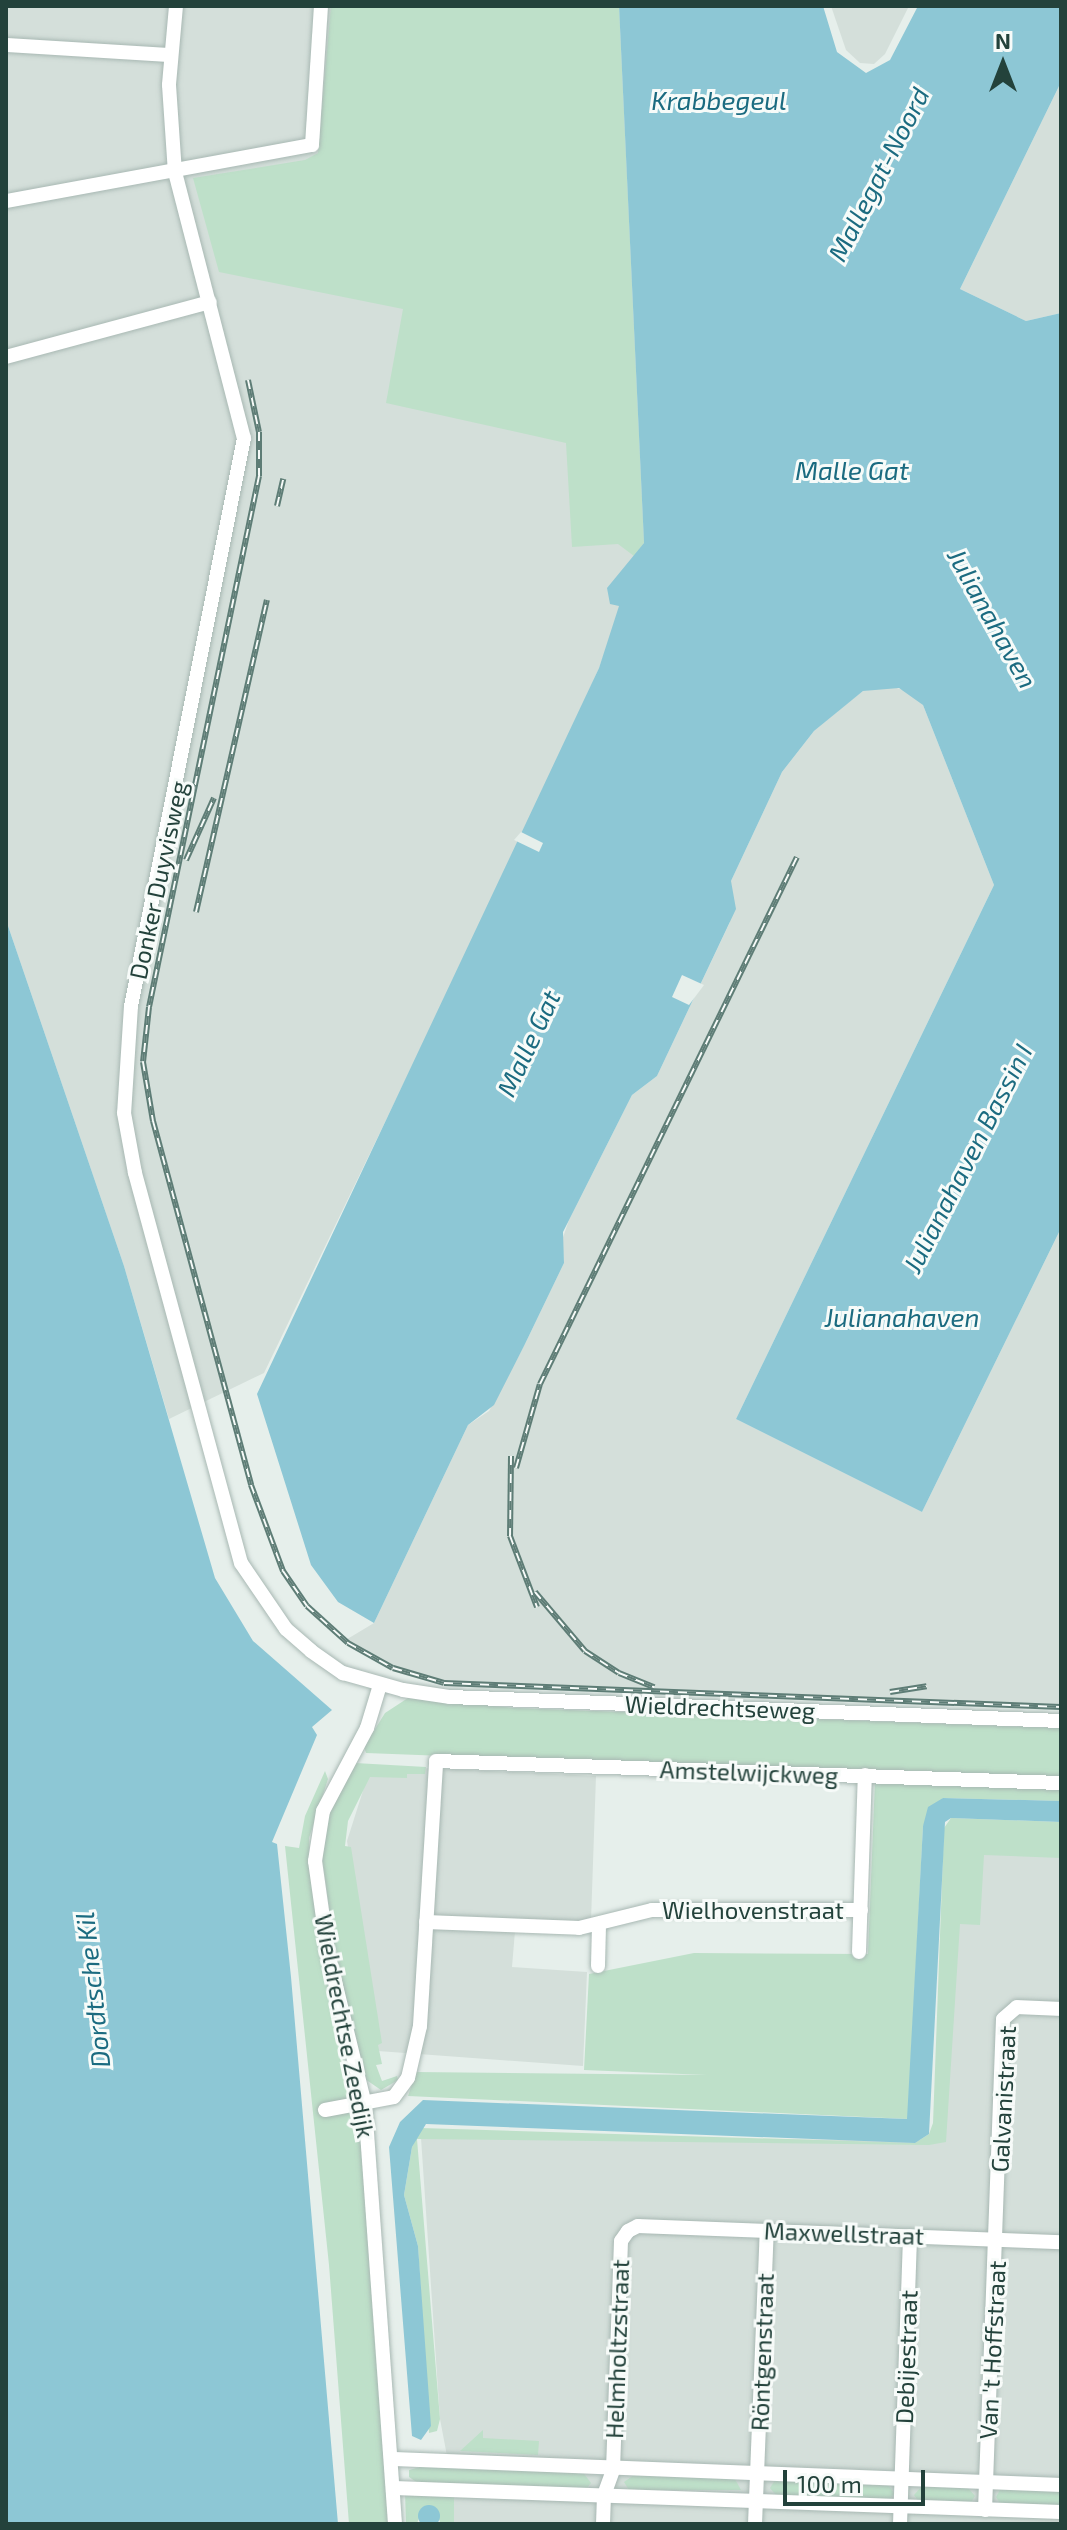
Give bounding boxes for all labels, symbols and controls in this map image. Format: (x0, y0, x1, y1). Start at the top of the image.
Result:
north arrow (963, 24, 1043, 104)
text: N (995, 27, 1011, 53)
water label: Mallegat-Noord (821, 82, 935, 266)
water label: Krabbegeul (651, 84, 787, 116)
water label: Malle Gat (795, 454, 909, 486)
water label: Julianahaven (942, 543, 1044, 693)
street label: Donker Duyvisweg (123, 778, 193, 982)
water label: Malle Gat (490, 985, 566, 1101)
water label: Julianahaven Bassin I (896, 1039, 1038, 1277)
water label: Julianahaven (824, 1301, 980, 1333)
street label: Wieldrechtseweg (624, 1689, 816, 1725)
street label: Amstelwijckweg (659, 1754, 839, 1790)
street label: Wielhovenstraat (662, 1896, 844, 1924)
water label: Dordtsche Kil (68, 1910, 116, 2070)
street label: Wieldrechtse Zeedijk (309, 1912, 381, 2140)
street label: Galvanistraat (985, 2025, 1021, 2173)
street label: Maxwellstraat (763, 2216, 925, 2250)
street label: Helmholtzstraat (599, 2259, 635, 2439)
street label: Van 't Hoffstraat (973, 2260, 1011, 2440)
street label: Röntgenstraat (745, 2273, 779, 2431)
street label: Debijestraat (889, 2290, 923, 2424)
scale bar (787, 2454, 929, 2504)
text: 100 m (797, 2469, 862, 2498)

